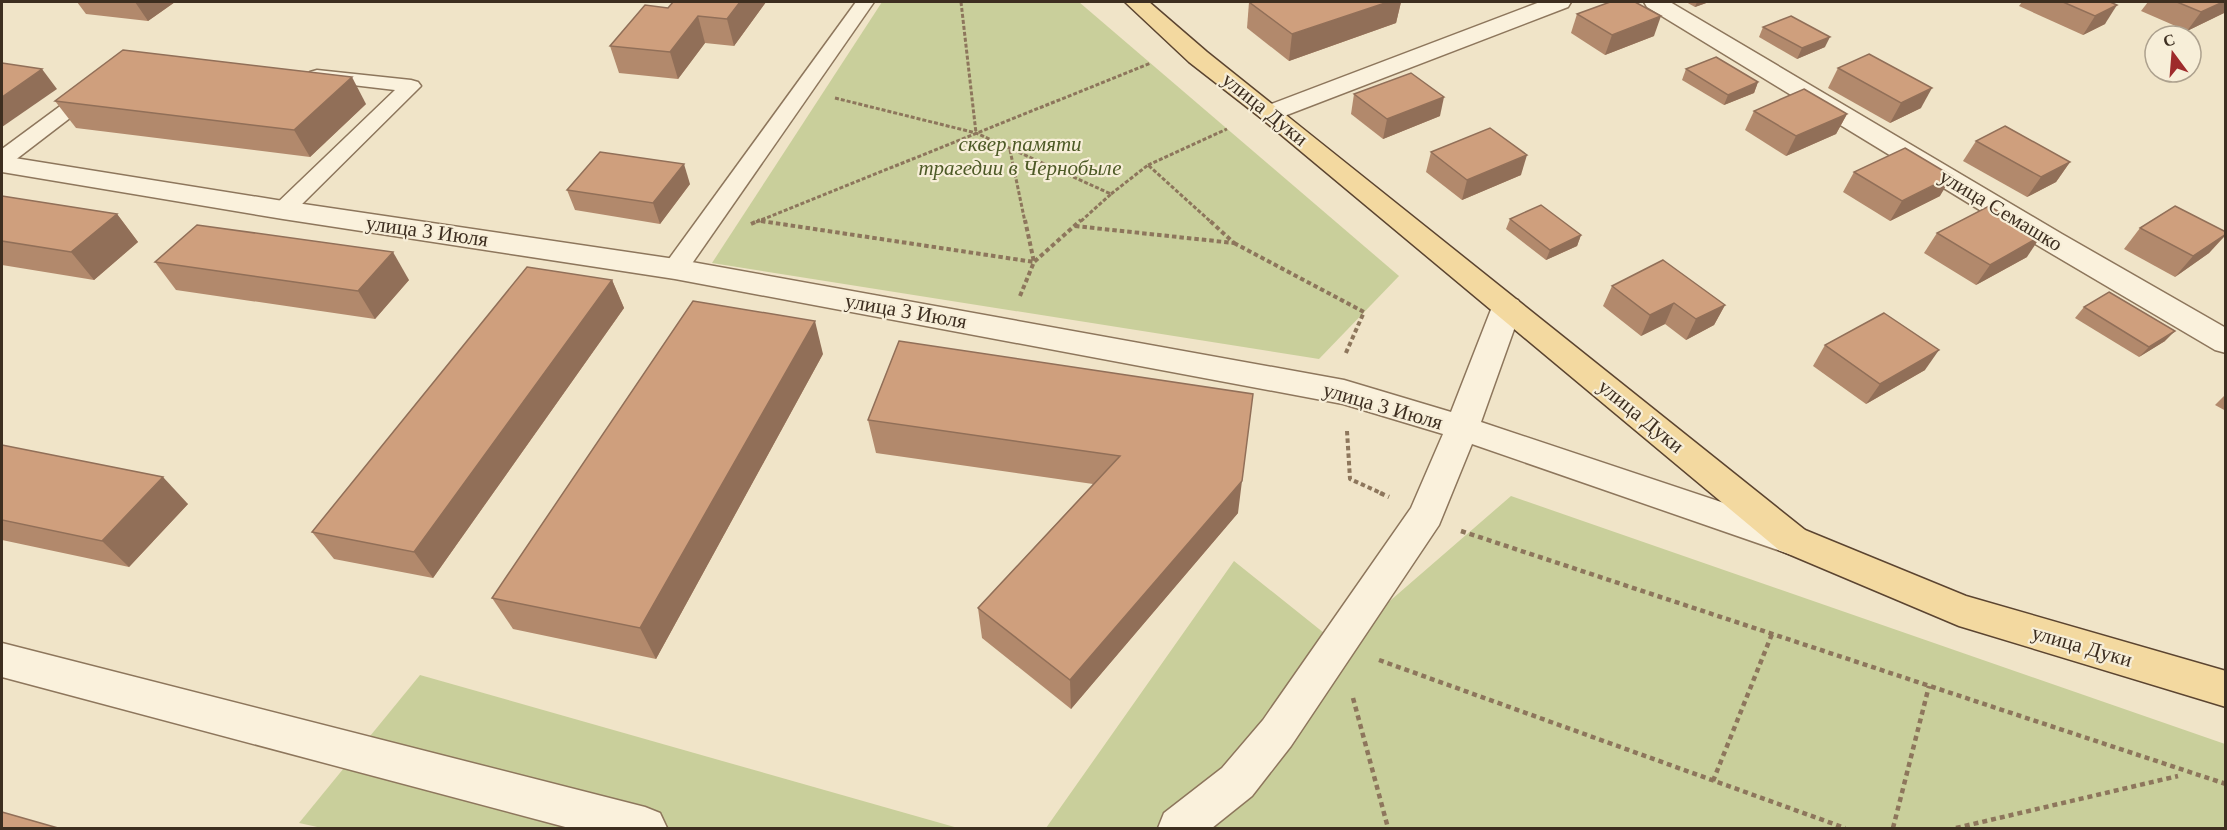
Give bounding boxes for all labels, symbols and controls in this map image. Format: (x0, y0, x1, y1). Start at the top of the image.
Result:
north arrow (2143, 24, 2203, 84)
text: С (2161, 30, 2177, 50)
street label: улица Дуки (1217, 67, 1313, 151)
park label: сквер памяти трагедии в Чернобыле (918, 132, 1122, 180)
street label: улица Семашко (1935, 164, 2067, 256)
street label: улица 3 Июля (364, 211, 490, 252)
street label: улица 3 Июля (843, 288, 969, 334)
street label: улица Дуки (1593, 374, 1689, 458)
street label: улица 3 Июля (1320, 377, 1446, 435)
street label: улица Дуки (2029, 620, 2135, 672)

